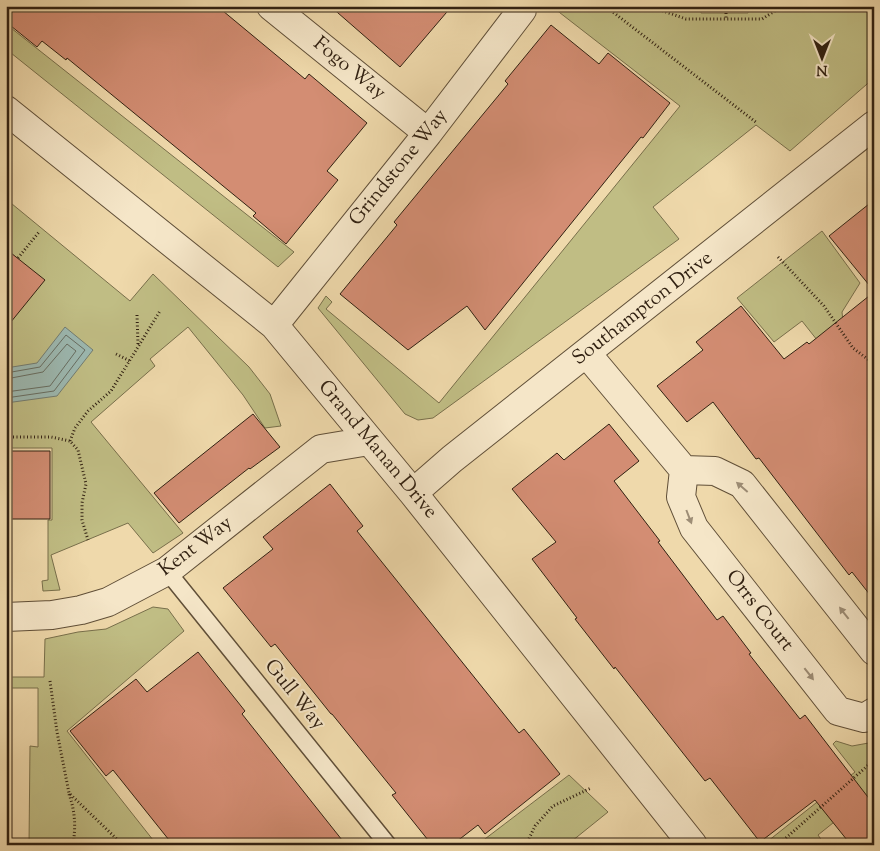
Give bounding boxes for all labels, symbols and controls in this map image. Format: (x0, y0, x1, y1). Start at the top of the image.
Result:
street label: Fogo Way (306, 31, 392, 108)
north arrow (798, 32, 848, 82)
text: N (816, 59, 828, 79)
street label: Grindstone Way (343, 103, 455, 233)
street label: Southampton Drive (567, 245, 719, 373)
street label: Grand Manan Drive (310, 374, 444, 526)
one-way arrow (736, 481, 748, 492)
street label: Kent Way (153, 510, 239, 584)
one-way arrow (686, 510, 694, 524)
street label: Orrs Court (718, 564, 800, 658)
one-way arrow (838, 607, 849, 620)
street label: Gull Way (257, 654, 331, 736)
one-way arrow (803, 667, 814, 680)

